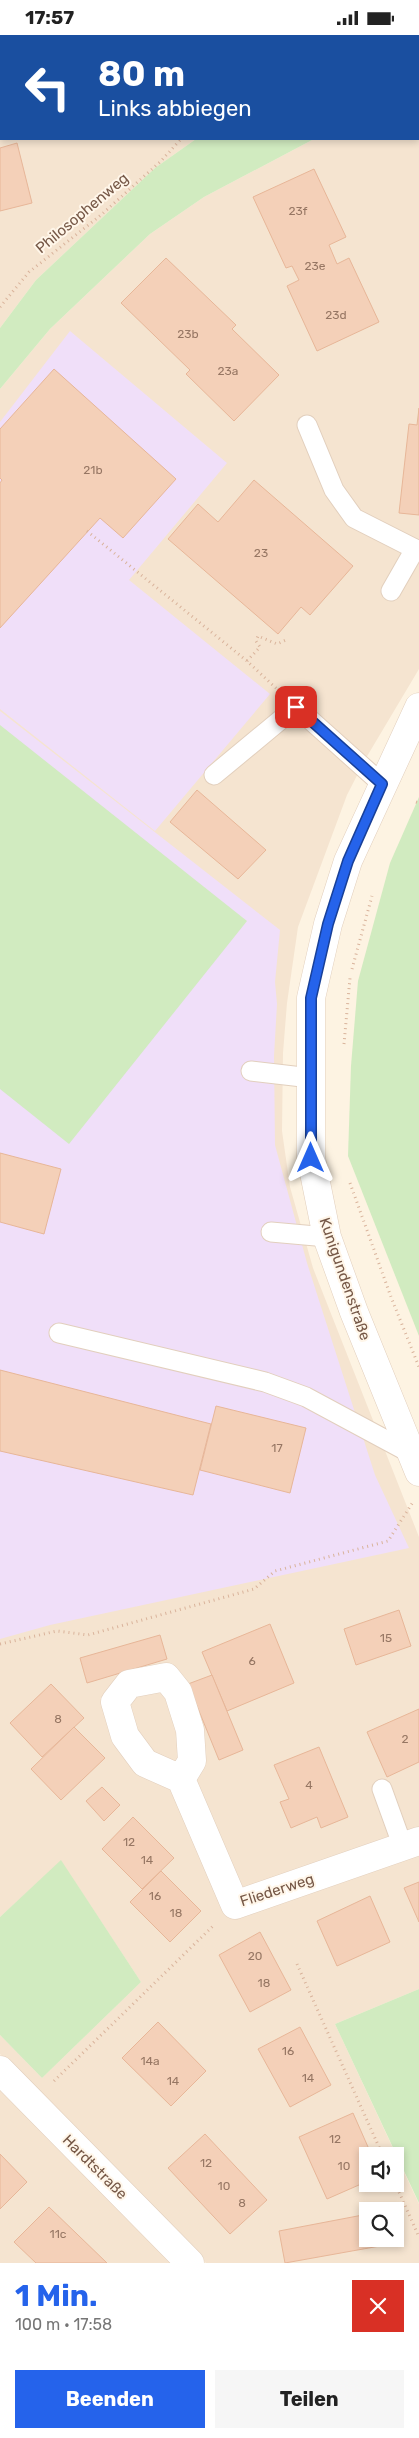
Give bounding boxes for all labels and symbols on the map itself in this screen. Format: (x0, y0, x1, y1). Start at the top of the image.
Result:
street label: Philosophenweg (32, 169, 132, 257)
house number: 23f (289, 204, 308, 218)
house number: 23e (305, 259, 326, 273)
house number: 23d (325, 308, 347, 322)
house number: 23b (177, 327, 199, 341)
house number: 23a (218, 364, 238, 378)
house number: 21b (83, 463, 103, 477)
house number: 23 (254, 546, 268, 560)
pin (275, 686, 317, 728)
position arrow (284, 1131, 336, 1183)
street label: Kunigundenstraße (316, 1215, 374, 1343)
house number: 17 (271, 1441, 283, 1455)
house number: 15 (380, 1631, 392, 1645)
house number: 6 (248, 1654, 256, 1668)
house number: 8 (54, 1712, 62, 1726)
house number: 2 (401, 1732, 409, 1746)
house number: 4 (305, 1778, 313, 1792)
house number: 12 (123, 1835, 135, 1849)
house number: 14 (141, 1853, 154, 1867)
street label: Fliederweg (238, 1870, 316, 1910)
house number: 16 (149, 1889, 161, 1903)
house number: 18 (170, 1906, 182, 1920)
house number: 20 (248, 1949, 262, 1963)
house number: 18 (258, 1976, 270, 1990)
house number: 16 (282, 2044, 294, 2058)
house number: 14a (140, 2054, 160, 2068)
house number: 14 (302, 2071, 315, 2085)
house number: 14 (167, 2074, 180, 2088)
street label: Hardtstraße (59, 2131, 131, 2203)
house number: 12 (329, 2132, 341, 2146)
house number: 12 (200, 2156, 212, 2170)
house number: 10 (338, 2159, 350, 2173)
house number: 10 (218, 2179, 230, 2193)
house number: 8 (238, 2196, 246, 2210)
house number: 11c (50, 2227, 67, 2241)

